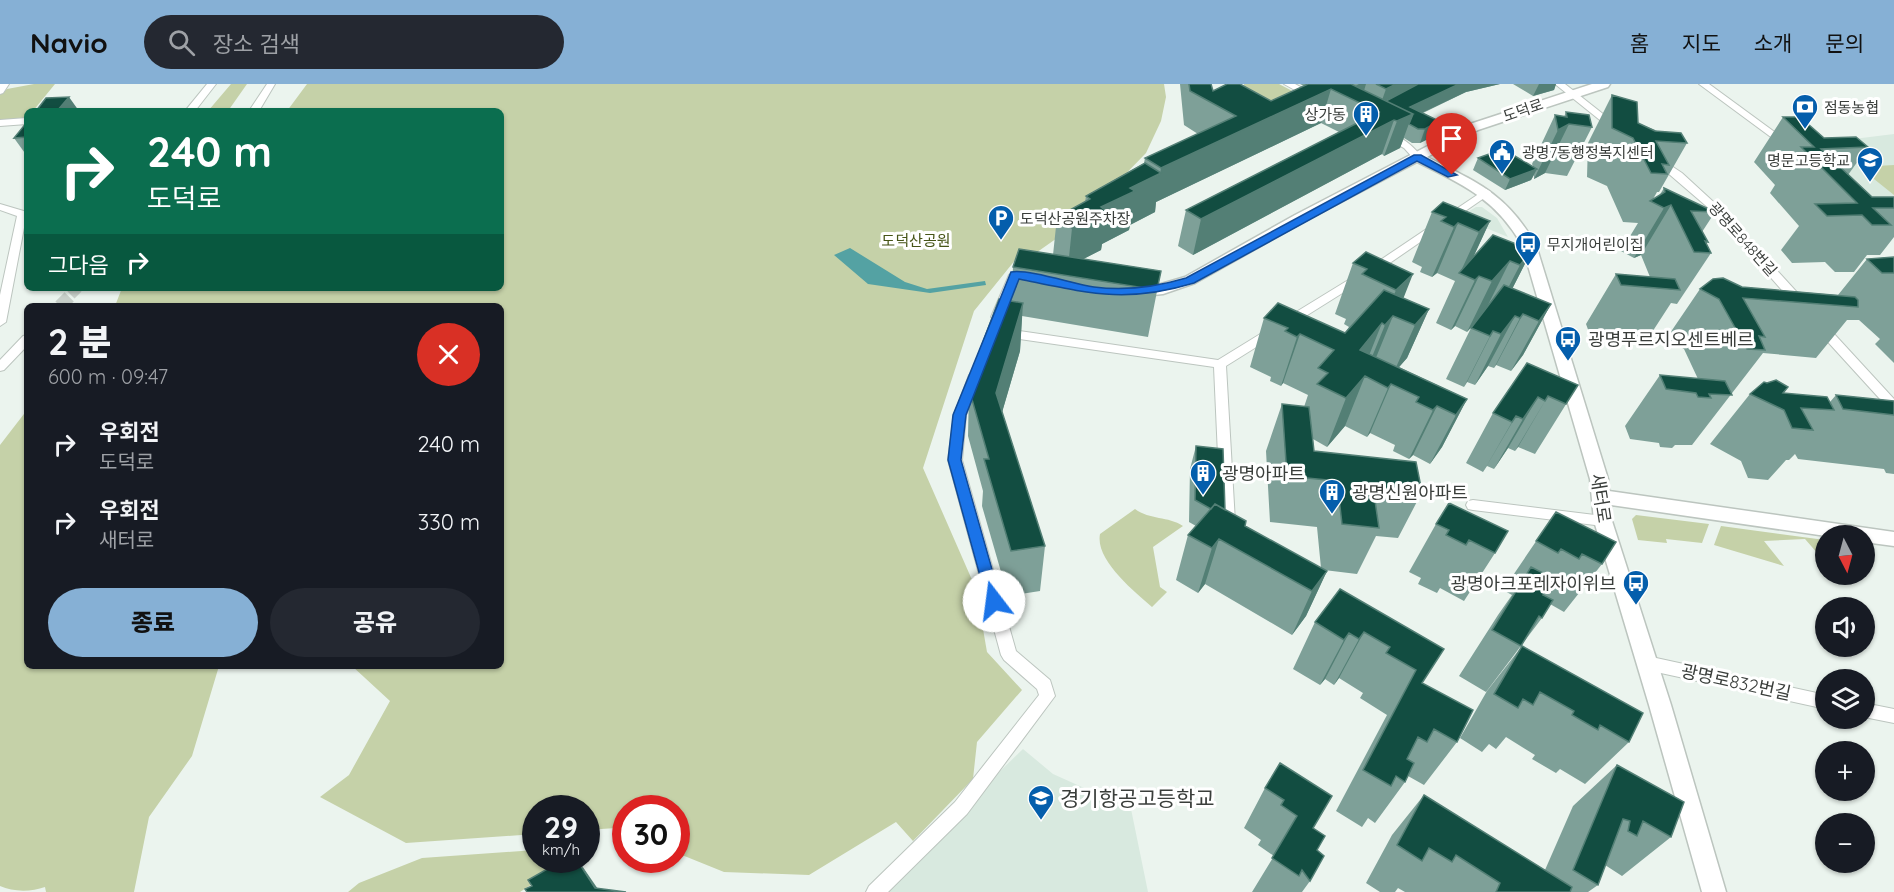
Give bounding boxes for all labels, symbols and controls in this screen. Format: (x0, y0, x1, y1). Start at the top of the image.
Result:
search box (144, 15, 564, 69)
text: Navio (30, 25, 108, 60)
icon: search (165, 26, 198, 59)
text: 장소 검색 (213, 30, 300, 58)
text: 홈 (1630, 30, 1649, 56)
text: 지도 (1682, 30, 1721, 56)
text: 소개 (1754, 30, 1792, 56)
text: 문의 (1825, 30, 1864, 56)
bank icon: 점동농협 (1790, 92, 1820, 130)
street label: 도덕로 (1500, 94, 1546, 126)
place label: 점동농협 (1824, 98, 1879, 117)
building icon: 상가동 (1351, 99, 1381, 137)
place label: 상가동 (1305, 105, 1346, 124)
pin (1426, 113, 1477, 175)
icon: arrive (1435, 122, 1468, 155)
text: 240 m (147, 125, 272, 178)
icon: right (48, 132, 126, 210)
public building icon: 광명7동행정복지센터 (1487, 137, 1517, 175)
place label: 광명7동행정복지센터 (1522, 143, 1654, 162)
school or university icon: 명문고등학교 (1855, 145, 1885, 183)
place label: 명문고등학교 (1767, 151, 1850, 170)
text: 도덕로 (147, 181, 222, 215)
street label: 광명로848번길 (1705, 198, 1781, 280)
parking icon: 도덕산공원주차장 (986, 203, 1016, 241)
place label: 도덕산공원주차장 (1020, 209, 1131, 228)
bus stop icon: 무지개어린이집 (1513, 229, 1543, 267)
park label: 도덕산공원 (881, 231, 951, 250)
place label: 무지개어린이집 (1547, 235, 1644, 254)
icon: right (121, 246, 154, 279)
text: 그다음 (48, 251, 109, 279)
text: 2 분 (48, 319, 112, 364)
button: close (417, 323, 480, 386)
bus stop icon: 광명푸르지오센트베르 (1553, 324, 1583, 362)
place label: 광명푸르지오센트베르 (1588, 328, 1754, 351)
text: 600 m · 09:47 (48, 364, 168, 389)
text: 우회전 (99, 418, 160, 446)
icon: right (48, 428, 81, 461)
text: 240 m (417, 430, 480, 458)
text: 도덕로 (99, 449, 154, 474)
building icon: 광명아파트 (1188, 458, 1218, 496)
place label: 광명아파트 (1222, 462, 1305, 485)
street label: 새터로 (1586, 472, 1616, 524)
building icon: 광명신원아파트 (1317, 477, 1347, 515)
place label: 광명신원아파트 (1352, 481, 1468, 504)
text: 우회전 (99, 496, 160, 524)
icon: right (48, 506, 81, 539)
text: 330 m (418, 508, 480, 536)
north arrow (1815, 525, 1875, 585)
map controls (1815, 525, 1875, 873)
text: 새터로 (99, 527, 154, 552)
bus stop icon: 광명아크포레자이위브 (1621, 568, 1651, 606)
position arrow (962, 569, 1026, 633)
place label: 광명아크포레자이위브 (1450, 572, 1616, 595)
button: 종료 (48, 588, 258, 657)
button: 공유 (270, 588, 480, 657)
button: sound (1815, 597, 1875, 657)
street label: 광명로832번길 (1679, 659, 1793, 705)
button: layers (1815, 669, 1875, 729)
button: + (1815, 741, 1875, 801)
school or university icon: 경기항공고등학교 (1026, 783, 1056, 821)
place label: 경기항공고등학교 (1060, 785, 1215, 811)
speed limit sign: 30 (612, 795, 690, 873)
text: 29 (544, 808, 578, 846)
button: − (1815, 813, 1875, 873)
text: km/h (542, 840, 580, 859)

